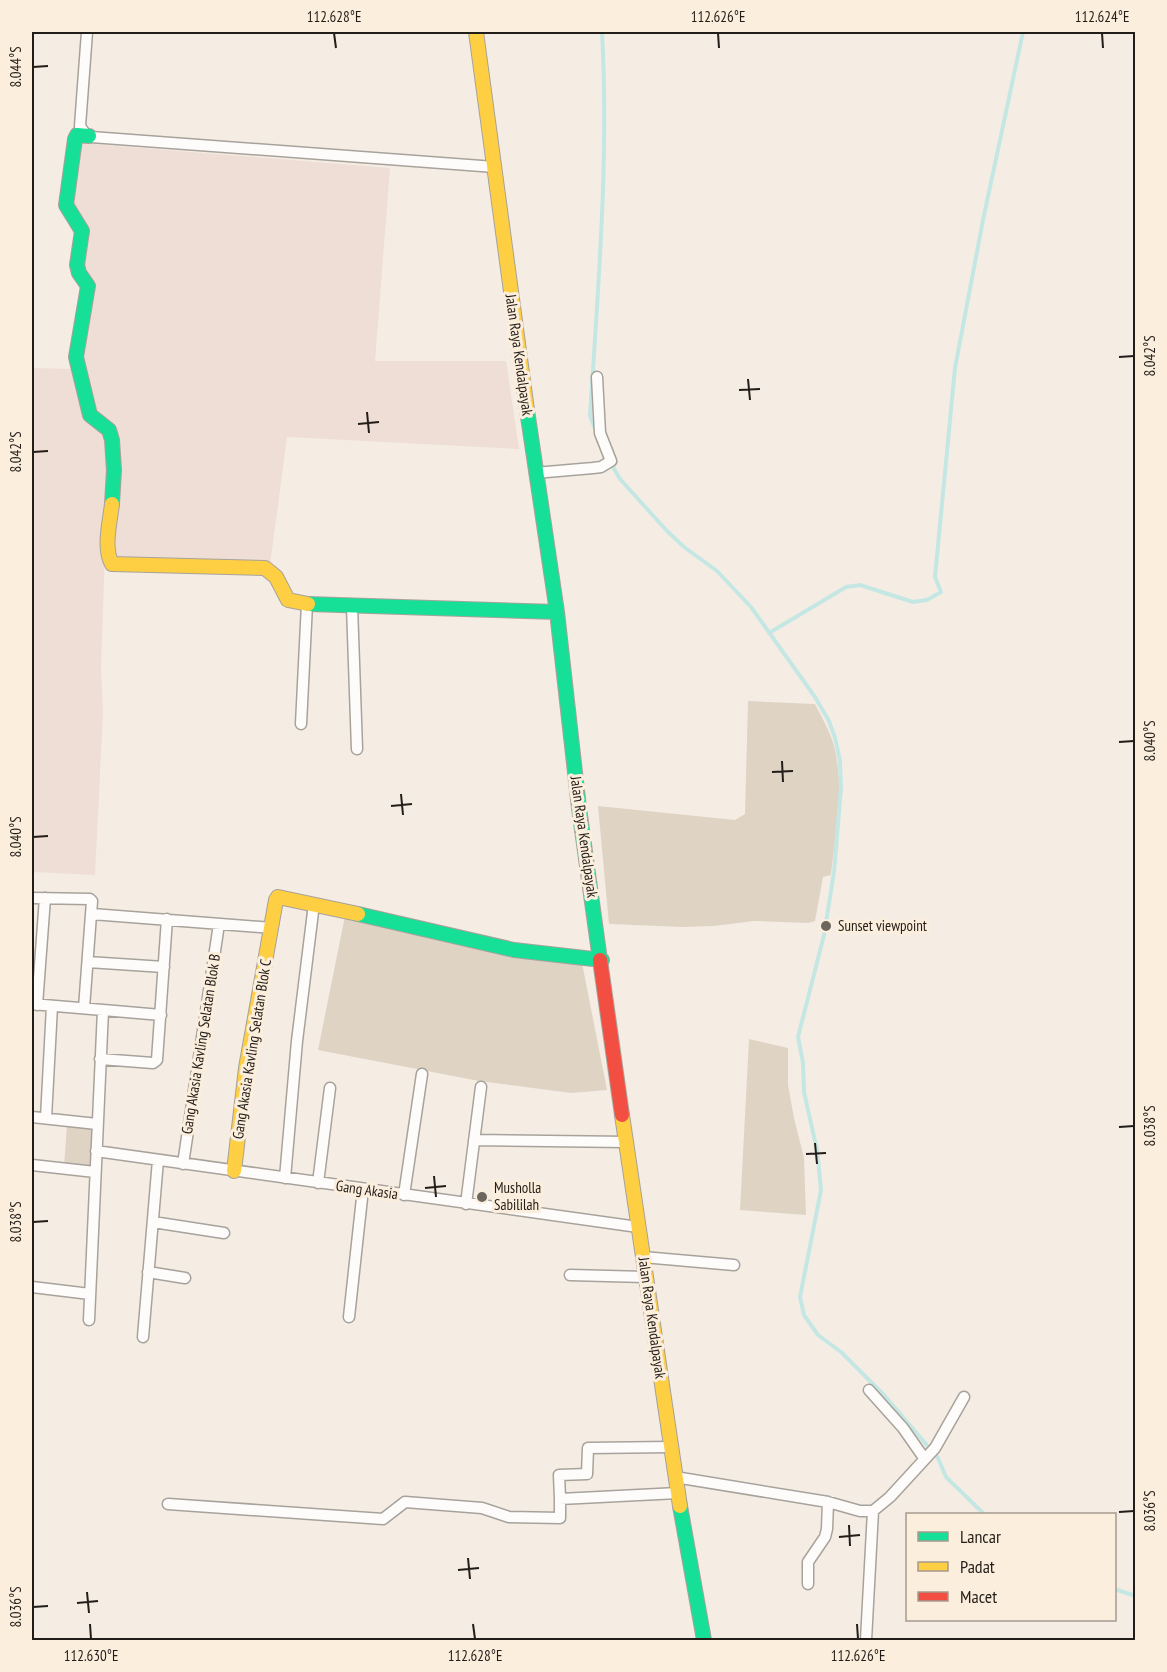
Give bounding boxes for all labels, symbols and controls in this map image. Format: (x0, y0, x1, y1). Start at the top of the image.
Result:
text: 112.628°E (307, 7, 361, 26)
text: 112.626°E (691, 7, 745, 26)
text: 112.624°E (1075, 7, 1129, 26)
text: 8.044°S (6, 46, 25, 88)
street label: Jalan Raya Kendalpayak (501, 292, 537, 417)
text: 8.042°S (1140, 335, 1159, 377)
text: 8.042°S (6, 431, 25, 473)
text: 8.040°S (1140, 720, 1159, 762)
street label: Jalan Raya Kendalpayak (566, 774, 602, 899)
text: 8.040°S (6, 816, 25, 858)
place label: Sunset viewpoint (838, 916, 927, 935)
marker: Sunset viewpoint (819, 919, 833, 933)
street label: Gang Akasia Kavling Selatan Blok B (177, 952, 224, 1135)
street label: Gang Akasia Kavling Selatan Blok C (228, 957, 275, 1140)
text: 8.038°S (1140, 1105, 1159, 1147)
street label: Gang Akasia (335, 1176, 399, 1203)
place label: Musholla Sabililah (494, 1178, 541, 1214)
marker: Musholla Sabililah (475, 1190, 489, 1204)
text: 8.038°S (6, 1201, 25, 1243)
street label: Jalan Raya Kendalpayak (634, 1255, 670, 1380)
text: 8.036°S (1140, 1490, 1159, 1532)
legend (906, 1513, 1116, 1621)
text: Lancar (960, 1525, 1001, 1548)
text: Padat (960, 1555, 995, 1578)
text: Macet (960, 1585, 997, 1608)
text: 8.036°S (6, 1586, 25, 1628)
text: 112.630°E (64, 1646, 118, 1665)
text: 112.628°E (448, 1646, 502, 1665)
text: 112.626°E (831, 1646, 885, 1665)

